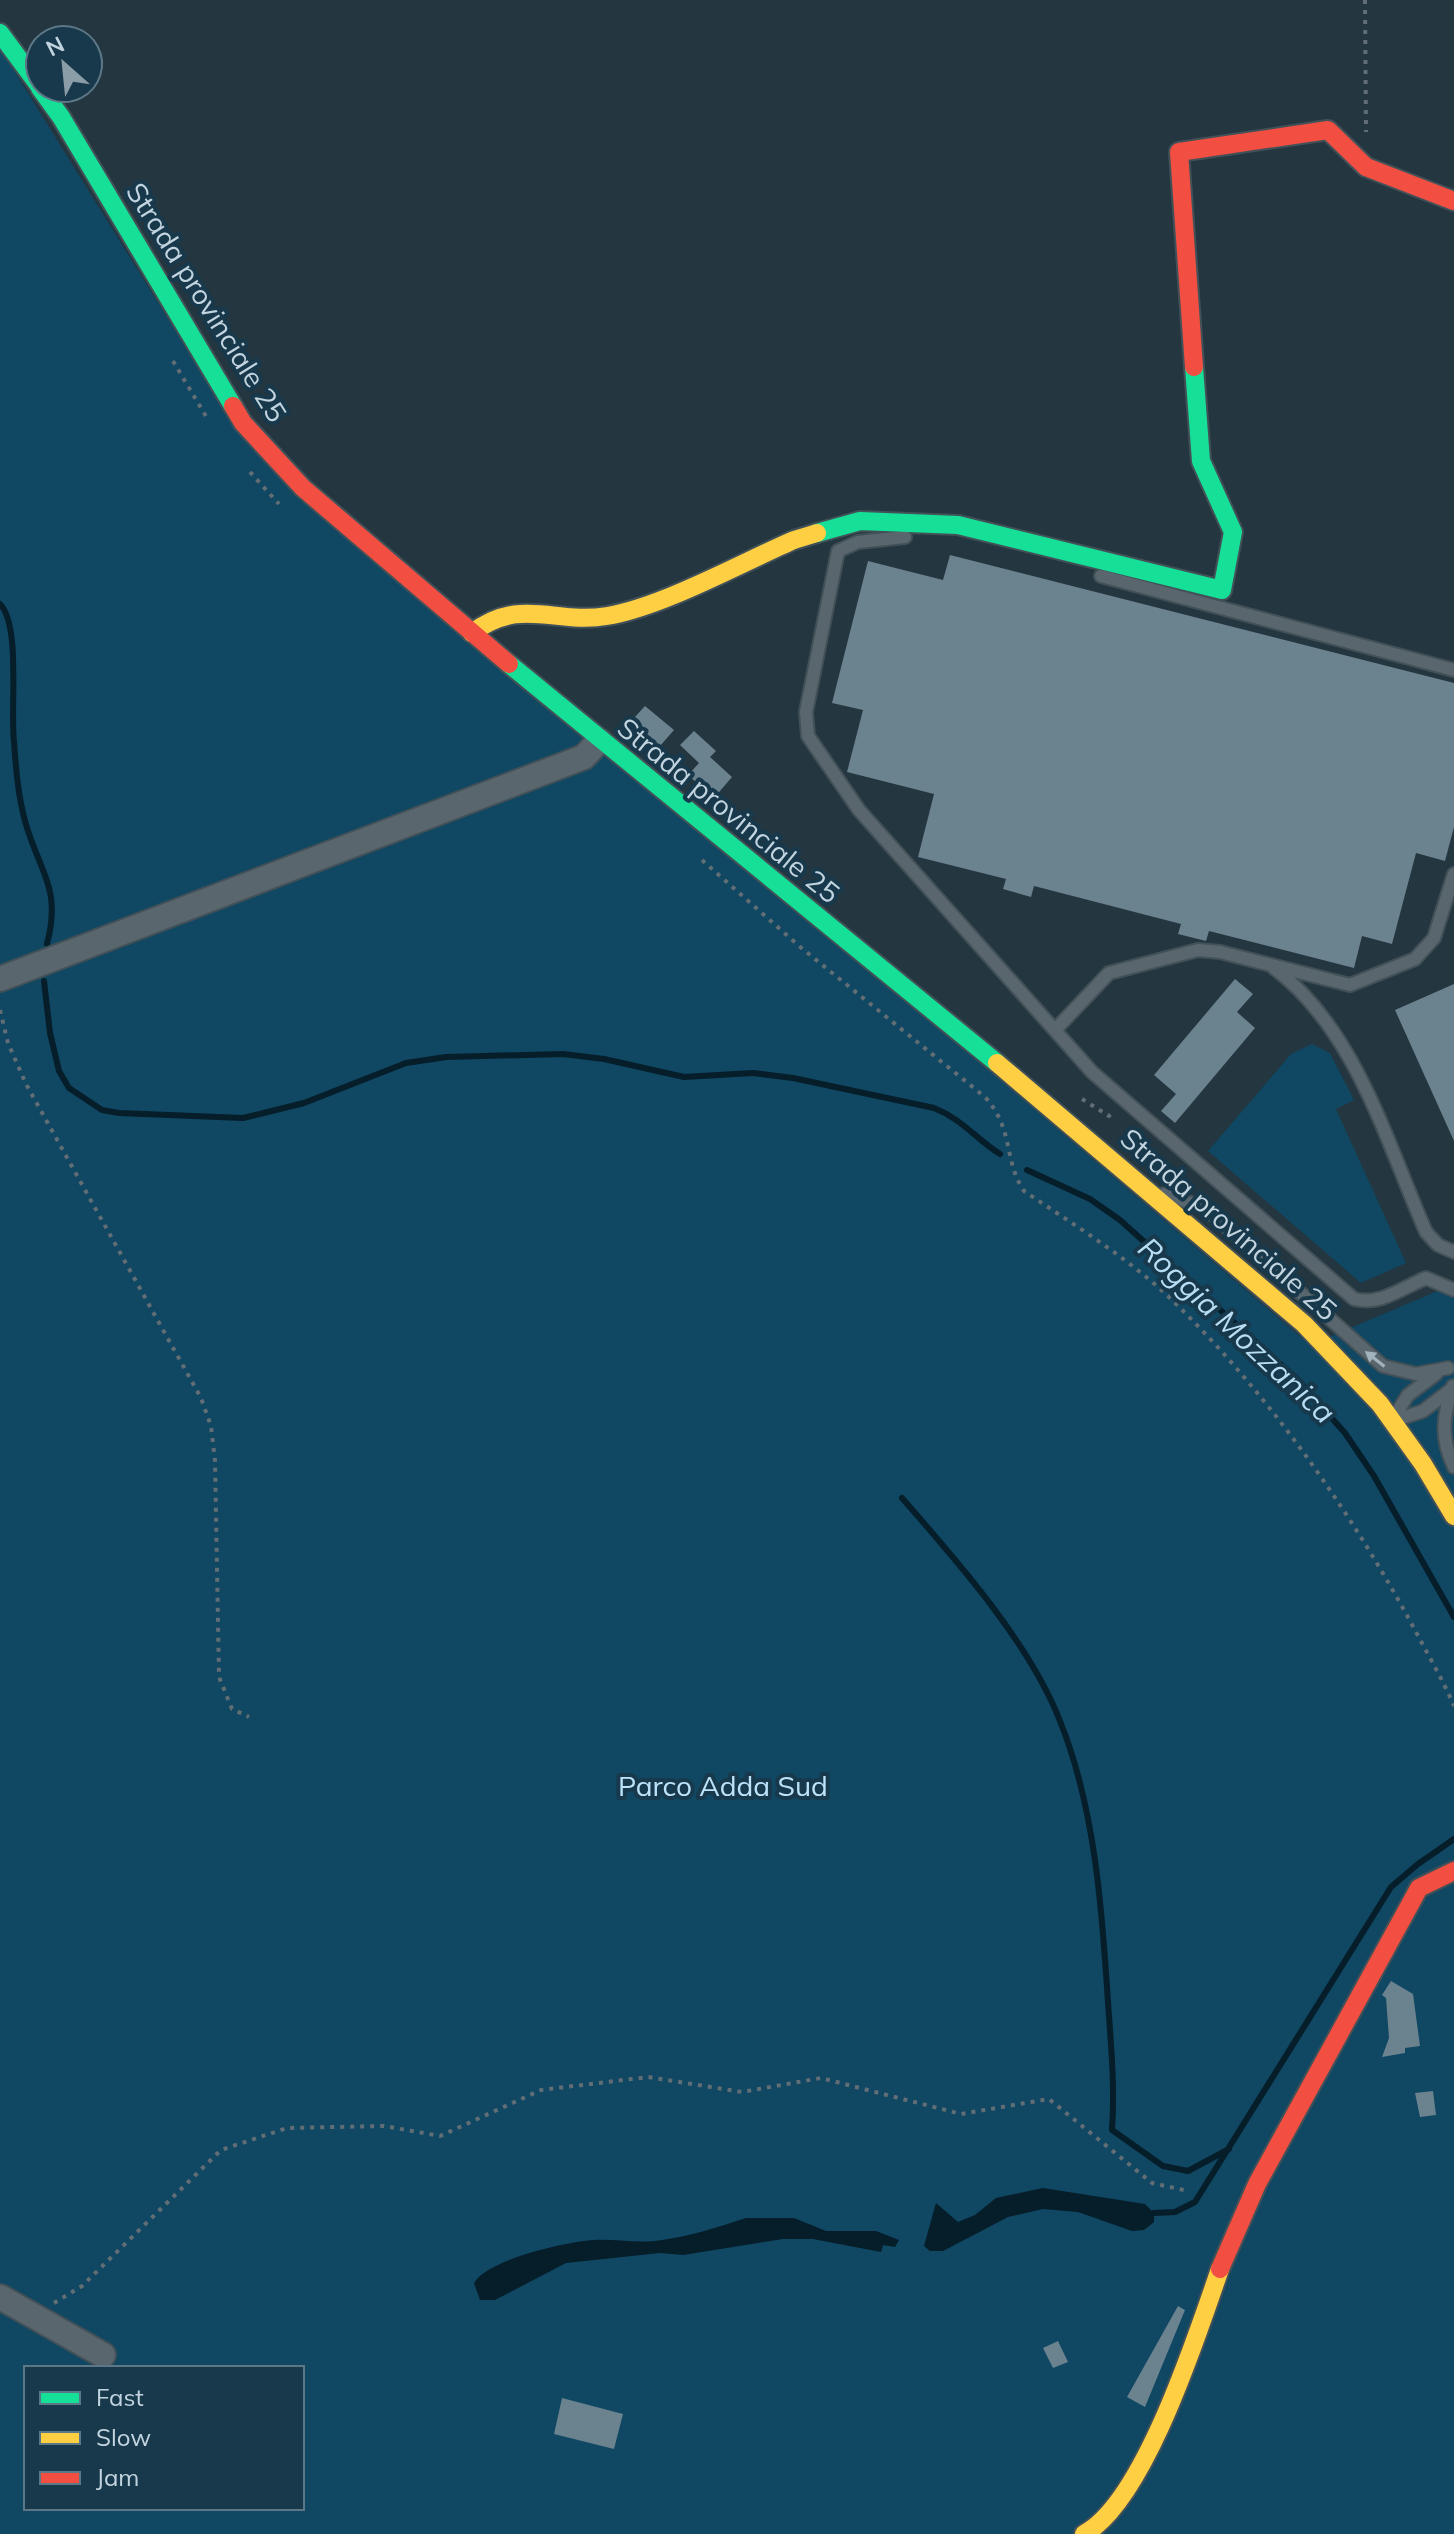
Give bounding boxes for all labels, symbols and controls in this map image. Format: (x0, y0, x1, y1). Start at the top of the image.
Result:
north arrow (24, 24, 104, 104)
text: N (41, 30, 69, 62)
street label: Strada provinciale 25 (119, 176, 295, 428)
street label: Strada provinciale 25 (611, 710, 847, 910)
street label: Strada provinciale 25 (1114, 1120, 1344, 1328)
water label: Roggia Mozzanica (1130, 1229, 1344, 1431)
one-way arrow (1365, 1352, 1385, 1368)
park label: Parco Adda Sud (618, 1768, 828, 1803)
legend (24, 2366, 304, 2510)
text: Fast (96, 2382, 144, 2412)
text: Slow (96, 2422, 151, 2452)
text: Jam (96, 2462, 139, 2492)

